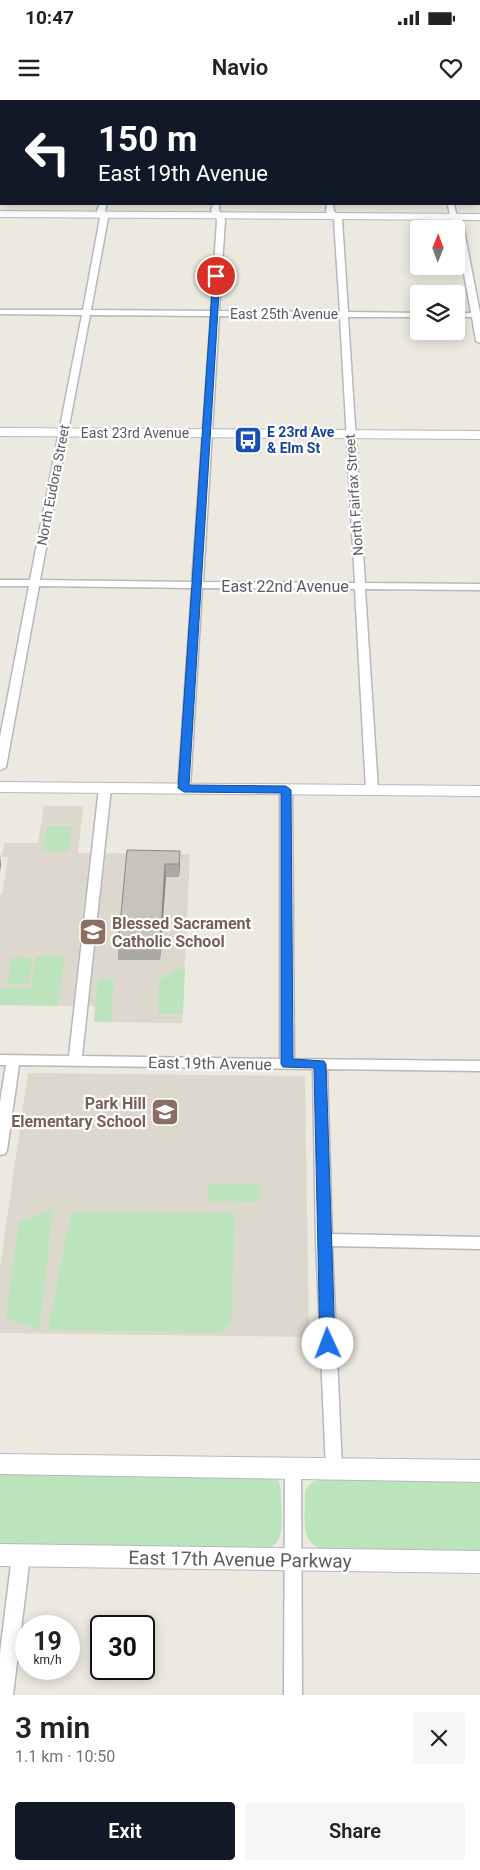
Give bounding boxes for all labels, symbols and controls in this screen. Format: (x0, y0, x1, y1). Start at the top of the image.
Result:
text: 10:47 (25, 6, 74, 29)
icon: menu (15, 54, 43, 82)
icon: heart (437, 54, 465, 82)
text: Navio (212, 55, 268, 80)
text: 150 m (98, 119, 197, 160)
icon: left (15, 120, 80, 185)
text: East 19th Avenue (98, 161, 268, 186)
north arrow (410, 220, 465, 275)
map controls (410, 220, 465, 340)
pin (195, 255, 237, 297)
icon: arrive (202, 262, 230, 290)
button: layers (410, 285, 465, 340)
street label: East 25th Avenue (230, 306, 338, 322)
street label: North Eudora Street (33, 423, 73, 547)
place label: E 23rd Ave & Elm St (267, 424, 335, 456)
street label: East 23rd Avenue (81, 425, 189, 441)
bus stop icon: E 23rd Ave & Elm St (233, 425, 263, 455)
street label: North Fairfax Street (342, 433, 366, 556)
street label: East 22nd Avenue (221, 577, 349, 596)
place label: Blessed Sacrament Catholic School (112, 914, 252, 951)
school or university icon: Blessed Sacrament Catholic School (78, 917, 108, 947)
street label: East 19th Avenue (148, 1053, 272, 1074)
place label: Park Hill Elementary School (11, 1094, 146, 1131)
school or university icon: Park Hill Elementary School (150, 1097, 180, 1127)
position arrow (301, 1317, 353, 1369)
street label: East 17th Avenue Parkway (128, 1546, 352, 1573)
speed limit sign: 30 (90, 1615, 155, 1680)
text: 19 (33, 1627, 62, 1656)
text: km/h (33, 1653, 62, 1667)
text: 3 min (15, 1710, 90, 1745)
button: close (413, 1712, 465, 1764)
text: 1.1 km · 10:50 (15, 1747, 115, 1766)
button: Exit (15, 1802, 235, 1860)
button: Share (245, 1802, 465, 1860)

